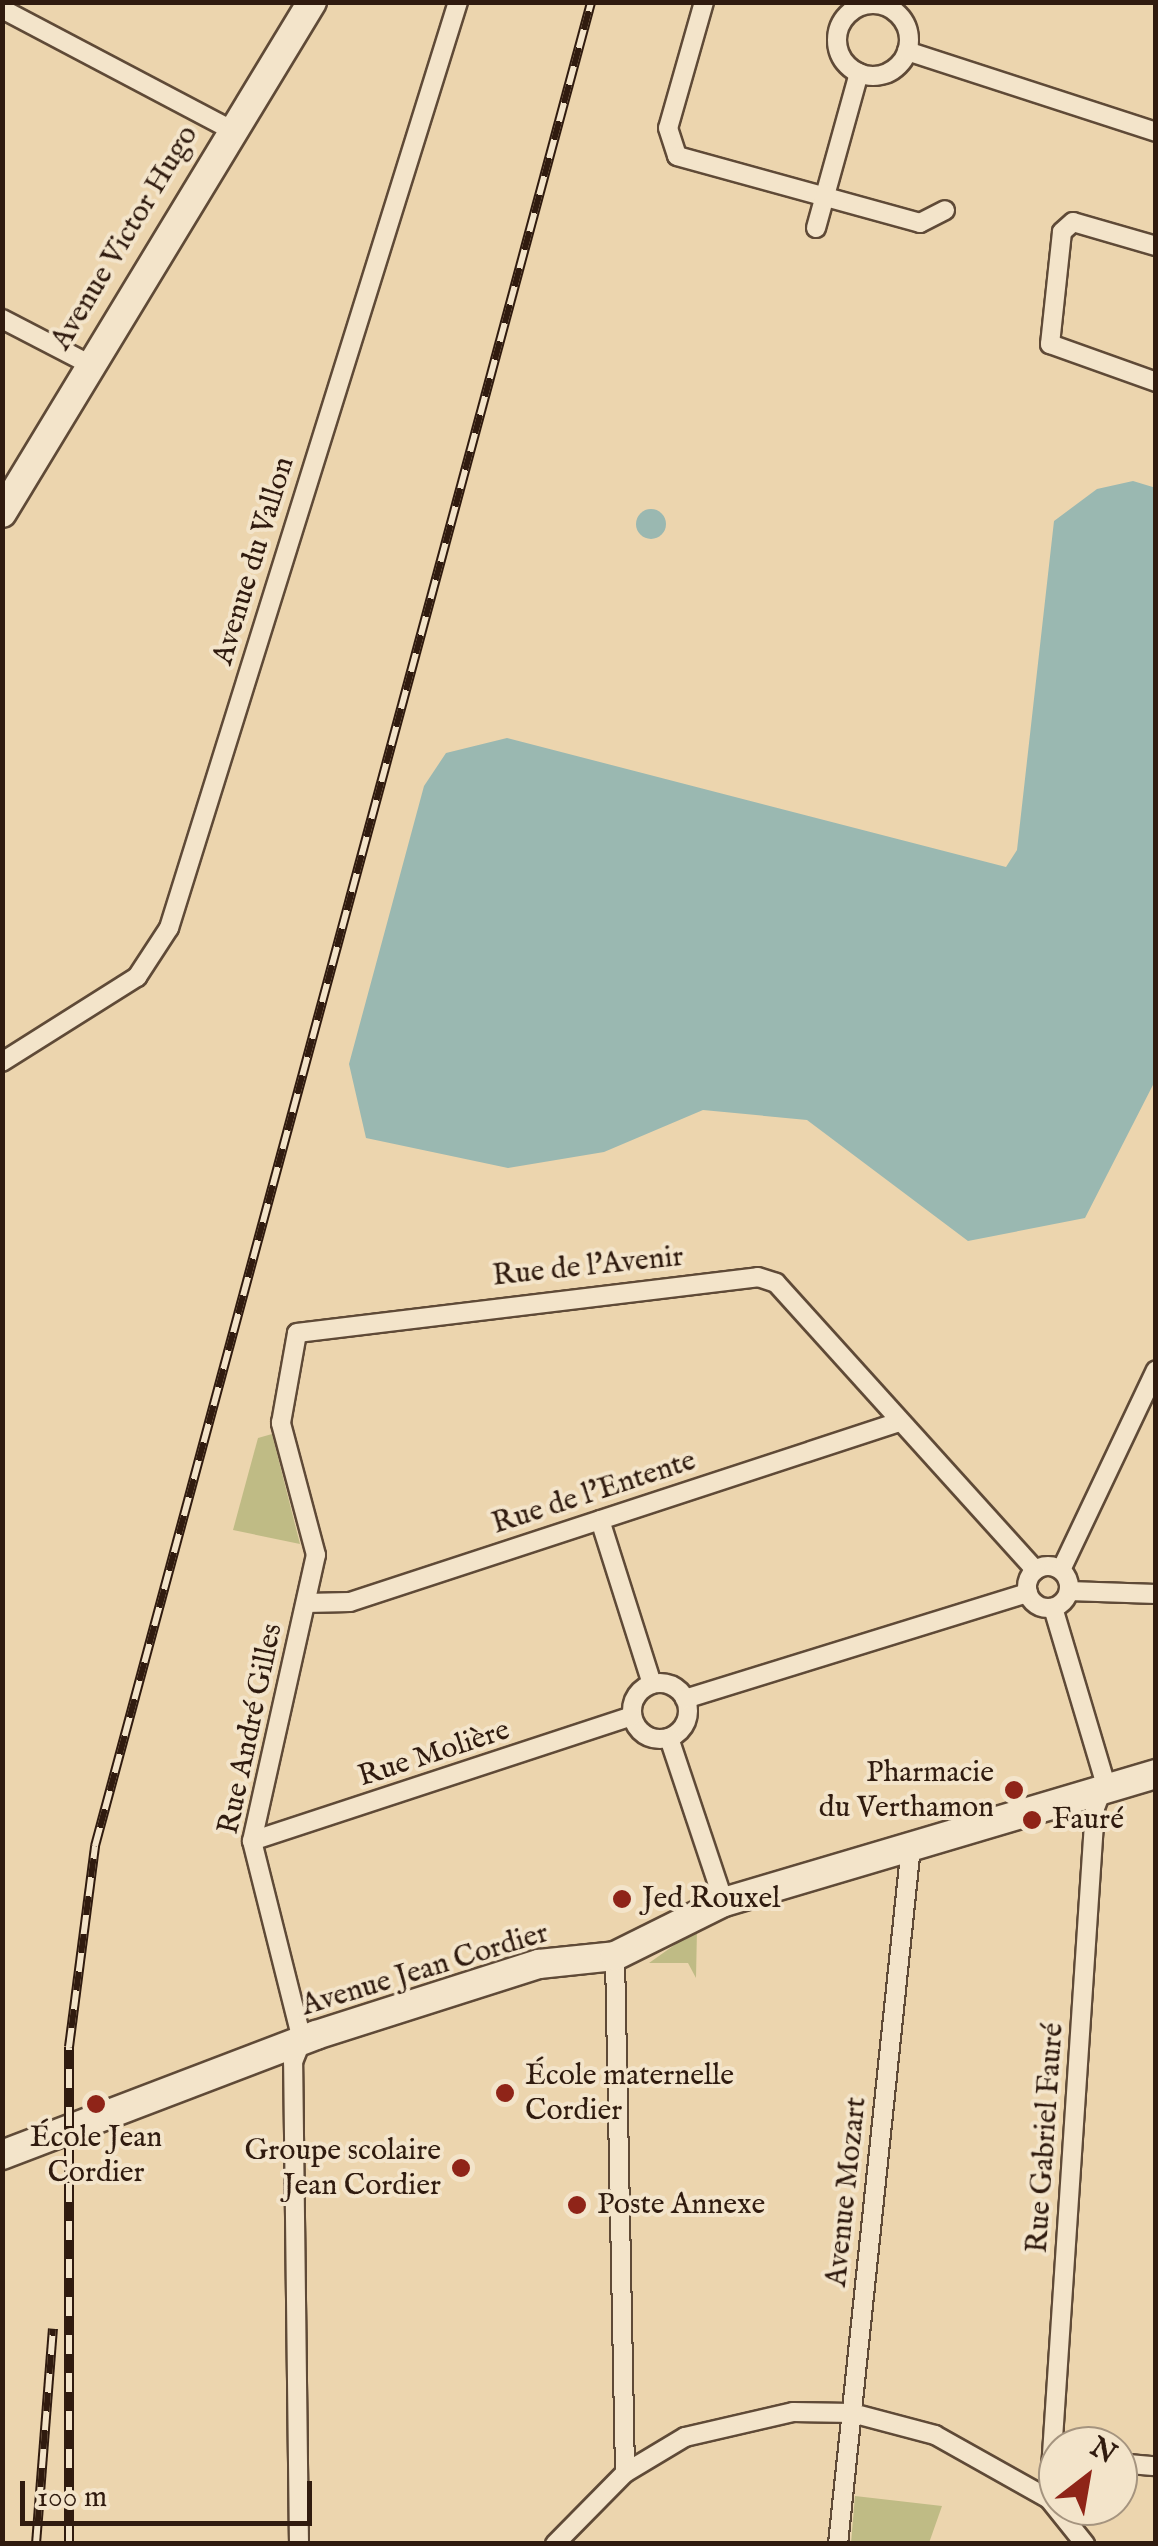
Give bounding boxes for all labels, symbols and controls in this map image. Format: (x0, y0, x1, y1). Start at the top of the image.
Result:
street label: Avenue Victor Hugo (44, 119, 206, 357)
street label: Avenue du Vallon (205, 453, 303, 669)
street label: Rue de l'Avenir (491, 1239, 685, 1295)
street label: Rue de l'Entente (488, 1443, 700, 1543)
street label: Rue André Gilles (211, 1620, 291, 1838)
street label: Rue Molière (354, 1713, 514, 1795)
place label: Pharmacie du Verthamon (819, 1755, 994, 1826)
marker: Pharmacie du Verthamon (1003, 1779, 1025, 1801)
place label: Fauré (1052, 1802, 1124, 1838)
marker: Fauré (1021, 1809, 1043, 1831)
place label: Jed Rouxel (642, 1881, 780, 1917)
marker: Jed Rouxel (611, 1888, 633, 1910)
street label: Avenue Jean Cordier (297, 1915, 553, 2025)
street label: Rue Gabriel Fauré (1020, 2022, 1072, 2254)
place label: École maternelle Cordier (525, 2058, 734, 2128)
marker: École maternelle Cordier (494, 2082, 516, 2104)
marker: École Jean Cordier (85, 2093, 107, 2115)
street label: Avenue Mozart (819, 2095, 875, 2289)
place label: École Jean Cordier (30, 2120, 162, 2190)
place label: Groupe scolaire Jean Cordier (244, 2133, 441, 2204)
marker: Groupe scolaire Jean Cordier (450, 2157, 472, 2179)
place label: Poste Annexe (597, 2187, 765, 2223)
marker: Poste Annexe (566, 2194, 588, 2216)
north arrow (1038, 2426, 1138, 2526)
text: N (1083, 2430, 1122, 2473)
scale bar (25, 2461, 318, 2523)
text: 100 m (37, 2479, 107, 2517)

